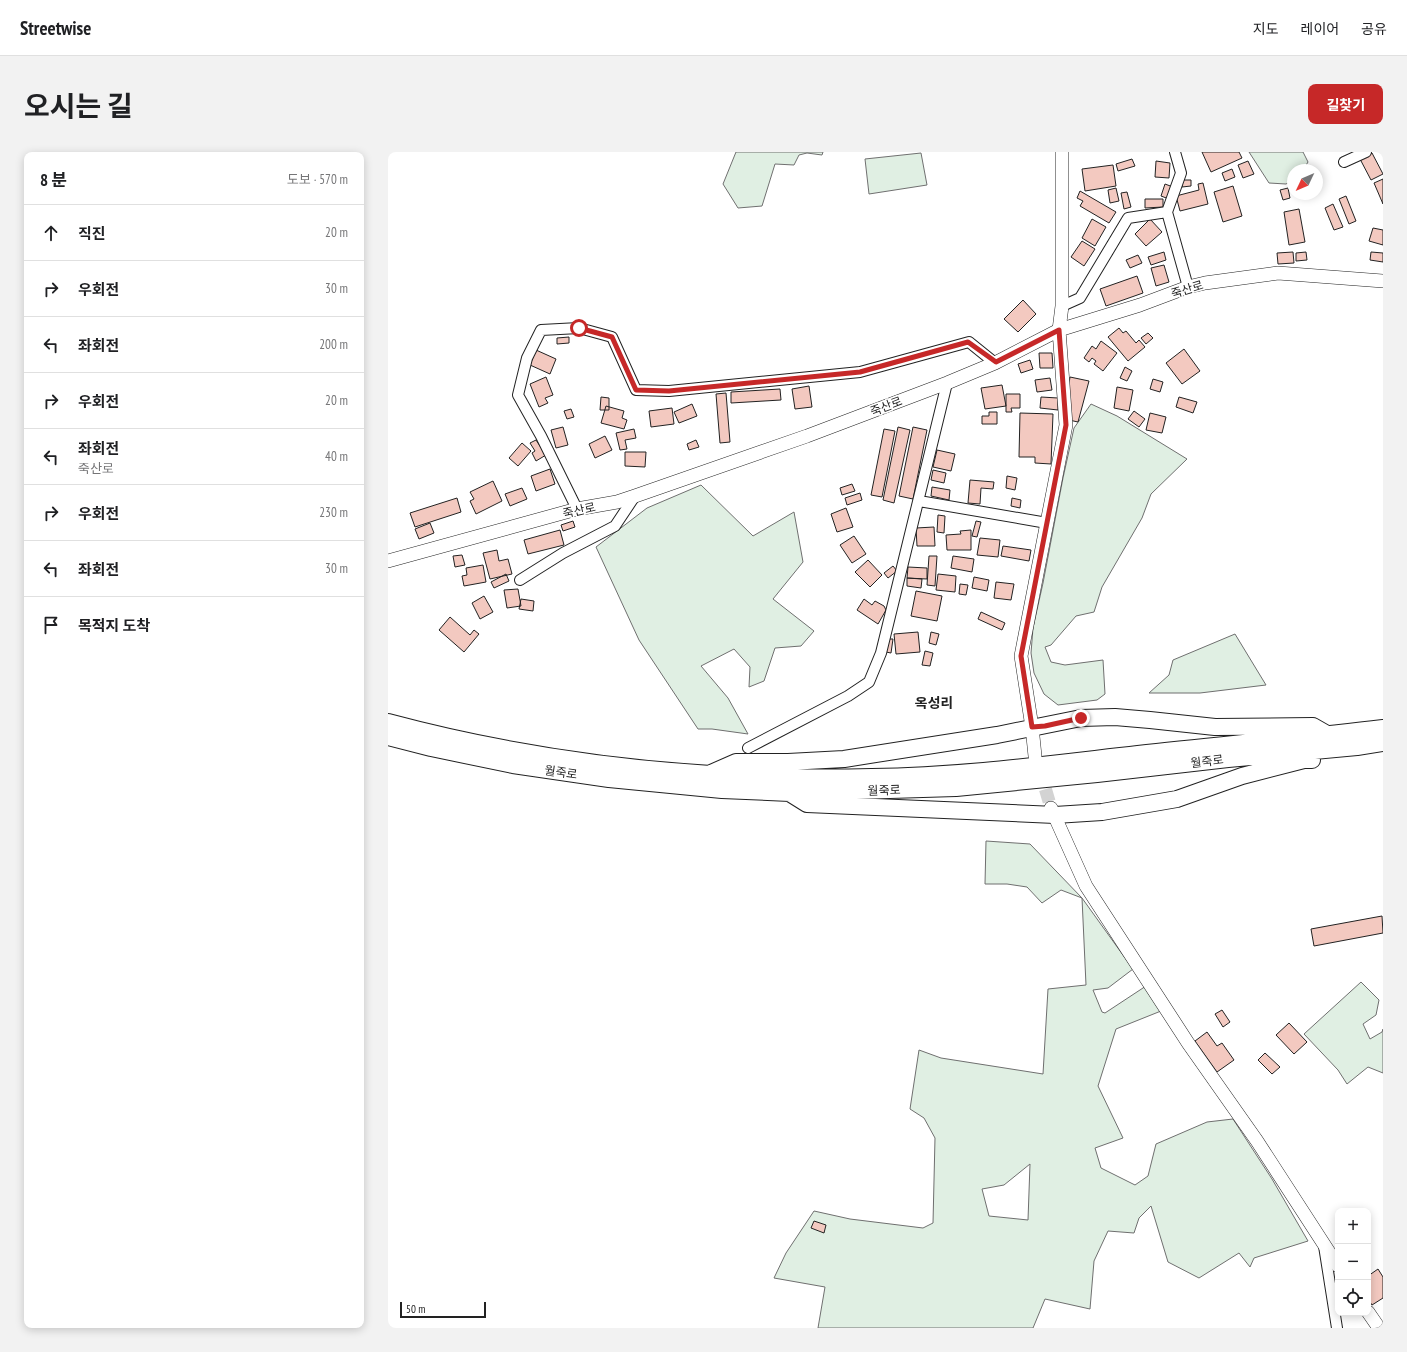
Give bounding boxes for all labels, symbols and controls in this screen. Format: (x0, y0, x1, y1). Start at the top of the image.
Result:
text: Streetwise (20, 16, 91, 40)
text: 지도 (1253, 20, 1279, 38)
text: 레이어 (1301, 20, 1339, 38)
text: 공유 (1361, 20, 1387, 38)
button: 길찾기 (1308, 84, 1383, 124)
text: 오시는 길 (24, 87, 133, 124)
north arrow (1287, 164, 1323, 200)
text: 8 분 (40, 169, 67, 191)
text: 도보 · 570 m (287, 171, 348, 188)
icon: ahead (40, 222, 62, 244)
text: 직진 (78, 224, 106, 243)
text: 20 m (325, 224, 348, 241)
street label: 죽산로 (1169, 277, 1205, 301)
icon: right (40, 278, 62, 300)
text: 우회전 (78, 280, 119, 299)
text: 30 m (325, 280, 348, 297)
route start (570, 319, 588, 337)
icon: left (40, 334, 62, 356)
text: 좌회전 (78, 336, 119, 355)
text: 200 m (319, 336, 348, 353)
icon: right (40, 390, 62, 412)
text: 우회전 (78, 392, 119, 411)
text: 20 m (325, 392, 348, 409)
street label: 죽산로 (868, 393, 904, 419)
text: 좌회전 (78, 439, 119, 458)
icon: left (40, 446, 62, 468)
text: 40 m (325, 448, 348, 465)
text: 죽산로 (78, 460, 114, 477)
street label: 죽산로 (561, 499, 597, 521)
icon: right (40, 502, 62, 524)
text: 우회전 (78, 504, 119, 523)
text: 230 m (319, 504, 348, 521)
icon: left (40, 558, 62, 580)
text: 좌회전 (78, 560, 119, 579)
text: 30 m (325, 560, 348, 577)
icon: arrive (40, 614, 62, 636)
text: 목적지 도착 (78, 616, 150, 635)
district label: 옥성리 (915, 694, 953, 712)
route end (1072, 709, 1090, 727)
street label: 월죽로 (1190, 752, 1224, 770)
street label: 월죽로 (544, 762, 578, 782)
street label: 월죽로 (867, 782, 901, 798)
map controls (1335, 1208, 1371, 1316)
button: + (1335, 1208, 1371, 1244)
button: − (1335, 1244, 1371, 1280)
button: locate (1335, 1280, 1371, 1316)
scale bar (400, 1300, 486, 1319)
text: 50 m (406, 1302, 425, 1316)

